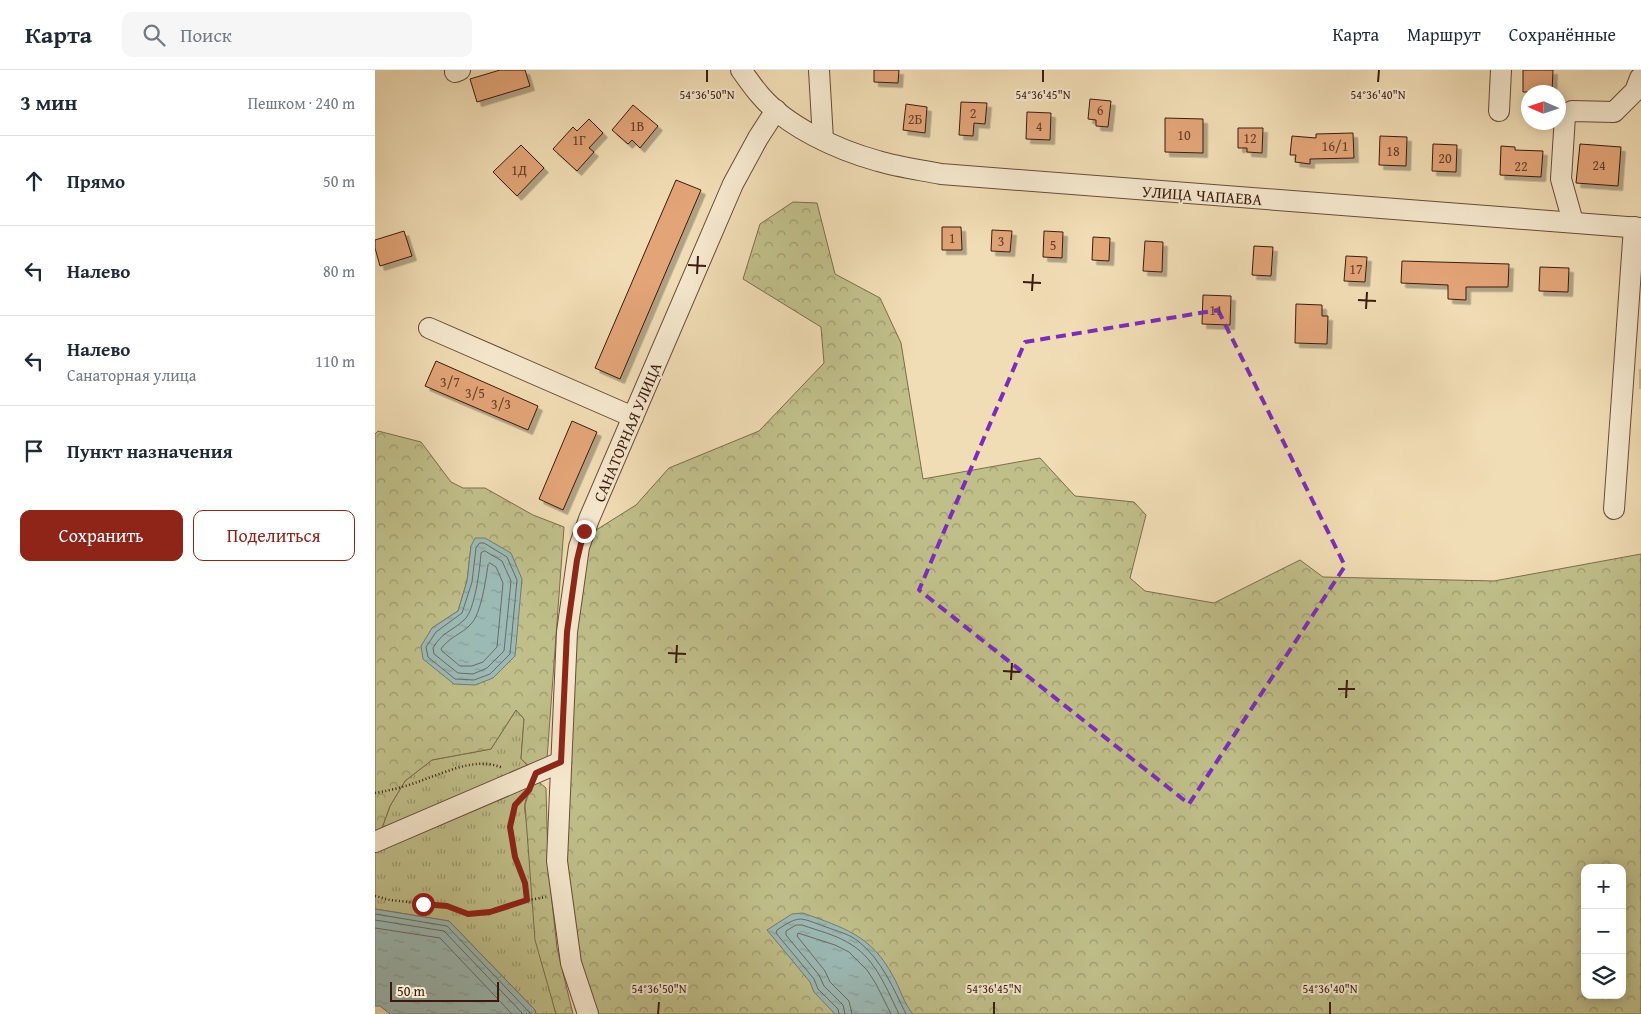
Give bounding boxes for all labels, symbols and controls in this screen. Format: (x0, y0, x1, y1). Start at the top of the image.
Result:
search box (122, 12, 472, 57)
text: Карта (25, 17, 92, 52)
icon: search (140, 21, 168, 49)
text: Поиск (180, 21, 232, 49)
text: Карта (1333, 21, 1379, 48)
text: Маршрут (1407, 21, 1481, 48)
text: Сохранённые (1509, 21, 1616, 48)
north arrow (1521, 85, 1566, 130)
text: 54°36'50"N (679, 86, 735, 103)
text: 54°36'45"N (1015, 86, 1071, 103)
text: 54°36'40"N (1350, 86, 1406, 103)
text: 3 мин (20, 87, 77, 118)
text: Пешком · 240 m (248, 91, 355, 115)
house number: 6 (1097, 100, 1104, 120)
house number: 2 (970, 103, 976, 123)
house number: 2Б (908, 109, 922, 129)
house number: 1В (630, 116, 644, 136)
house number: 4 (1036, 116, 1043, 136)
house number: 10 (1177, 125, 1191, 145)
house number: 12 (1243, 128, 1257, 148)
house number: 1Г (572, 130, 586, 150)
house number: 16/1 (1322, 136, 1348, 156)
house number: 18 (1386, 141, 1400, 161)
house number: 20 (1438, 148, 1452, 168)
house number: 24 (1592, 155, 1606, 175)
house number: 22 (1514, 156, 1528, 176)
house number: 1Д (511, 160, 527, 180)
icon: ahead (20, 167, 48, 195)
text: Прямо (67, 167, 125, 195)
text: 50 m (323, 169, 355, 193)
street label: УЛИЦА ЧАПАЕВА (1141, 179, 1263, 211)
house number: 1 (949, 228, 955, 248)
house number: 3 (998, 231, 1004, 251)
house number: 5 (1050, 235, 1056, 255)
icon: left (20, 257, 48, 285)
text: Налево (67, 257, 130, 285)
text: 80 m (323, 259, 355, 283)
house number: 17 (1349, 259, 1363, 279)
house number: 11 (1209, 300, 1223, 320)
text: Налево (67, 335, 130, 363)
icon: left (20, 347, 48, 375)
text: 110 m (315, 349, 355, 373)
street label: САНАТОРНАЯ УЛИЦА (587, 358, 667, 506)
text: Санаторная улица (67, 363, 196, 387)
house number: 3/7 (440, 372, 460, 392)
house number: 3/5 (465, 383, 485, 403)
house number: 3/3 (491, 394, 511, 414)
icon: arrive (20, 437, 48, 465)
text: Пункт назначения (67, 437, 233, 465)
button: Сохранить (20, 510, 183, 561)
button: Поделиться (193, 510, 355, 561)
route end (573, 520, 596, 543)
map controls (1581, 864, 1626, 999)
button: + (1581, 864, 1626, 909)
route start (412, 893, 435, 916)
button: − (1581, 909, 1626, 954)
button: layers (1581, 954, 1626, 999)
scale bar (390, 979, 499, 1002)
text: 54°36'50"N (631, 980, 687, 997)
text: 54°36'45"N (966, 980, 1022, 997)
text: 54°36'40"N (1302, 980, 1358, 997)
text: 50 m (397, 981, 425, 1001)

